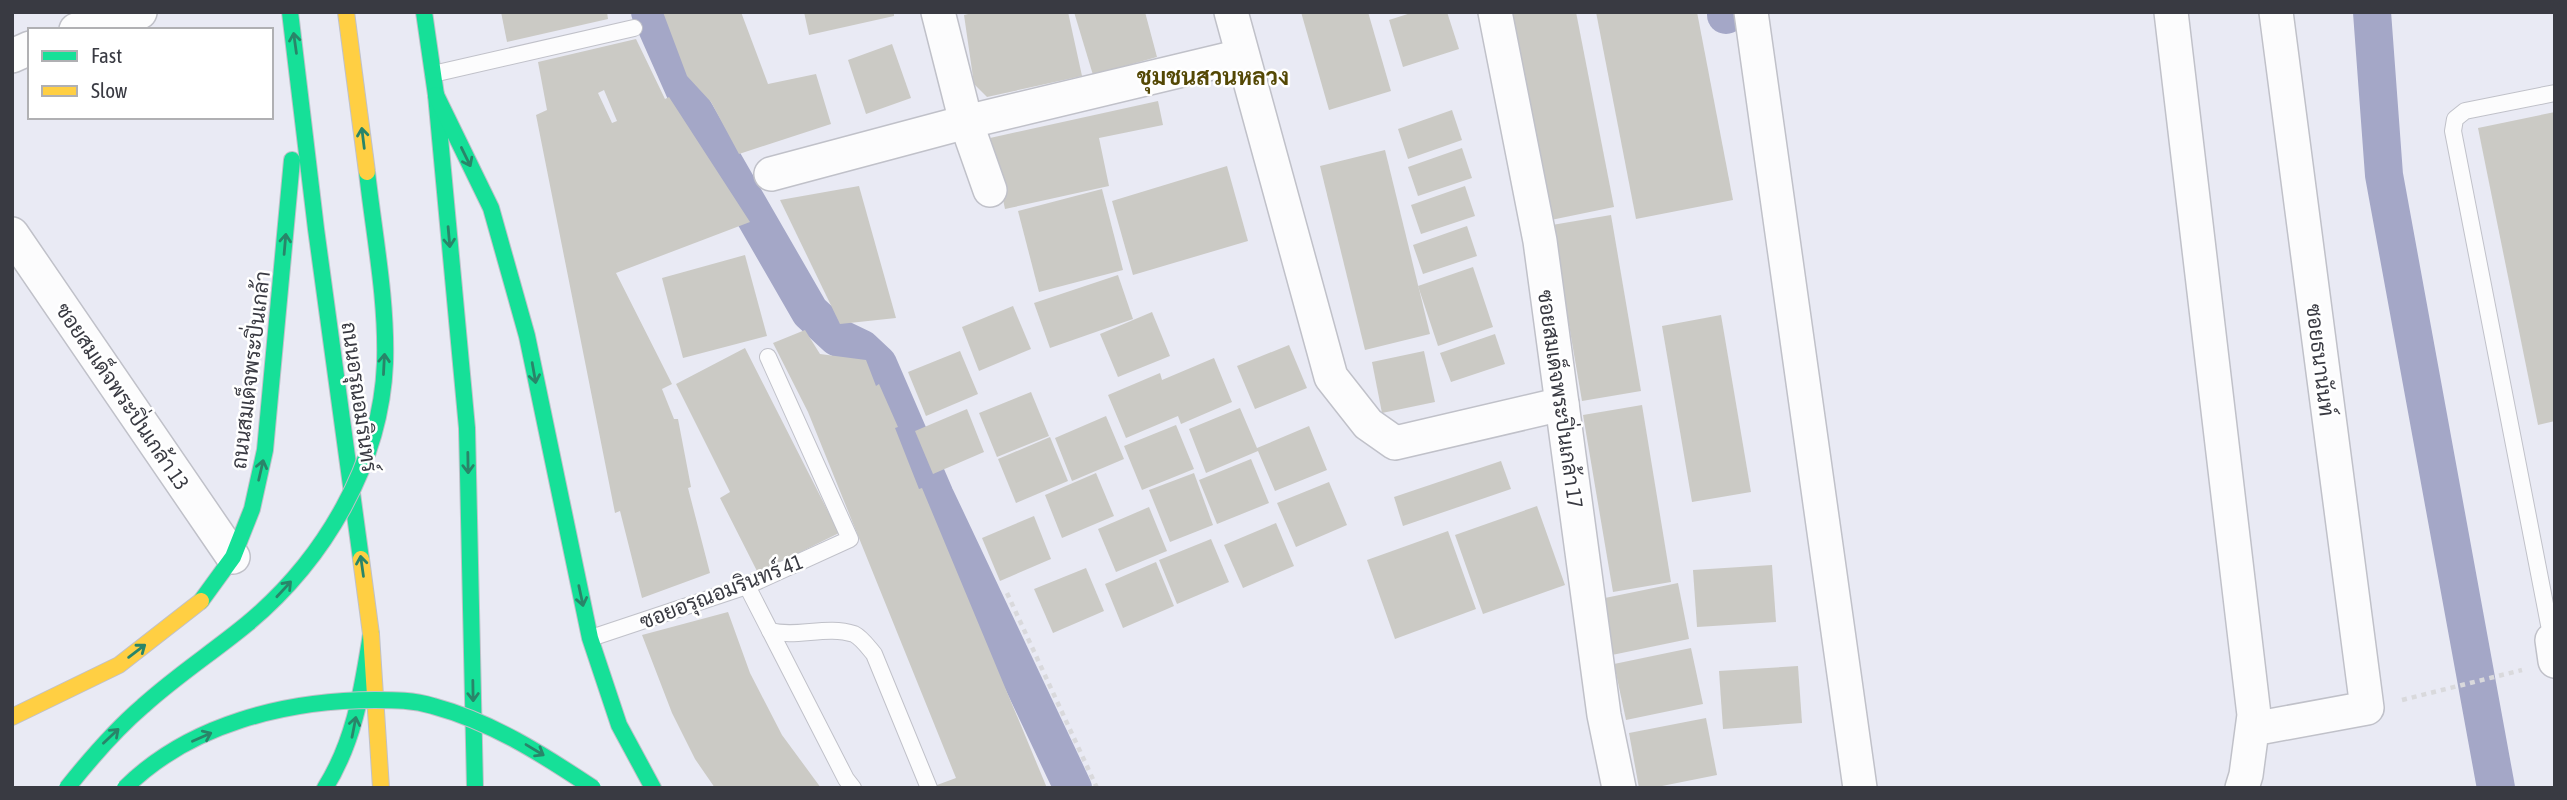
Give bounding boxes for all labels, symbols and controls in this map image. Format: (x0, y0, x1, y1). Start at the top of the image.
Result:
legend (28, 28, 273, 119)
one-way arrow (288, 32, 301, 55)
text: Fast (91, 43, 122, 67)
district label: ชุมชนสวนหลวง (1137, 64, 1289, 94)
text: Slow (91, 78, 128, 102)
one-way arrow (357, 127, 370, 150)
one-way arrow (460, 146, 474, 167)
one-way arrow (443, 225, 456, 247)
one-way arrow (279, 233, 292, 256)
street label: ถนนสมเด็จพระปิ่นเกล้า (220, 269, 274, 470)
street label: ซอยสมเด็จพระปิ่นเกล้า 17 (1534, 287, 1594, 510)
street label: ซอยสมเด็จพระปิ่นเกล้า 13 (51, 295, 200, 494)
street label: ซอยธนานันท์ (2302, 302, 2341, 417)
street label: ถนนอรุณอมรินทร์ (335, 320, 383, 474)
one-way arrow (378, 353, 391, 376)
one-way arrow (528, 361, 541, 384)
one-way arrow (461, 452, 475, 475)
one-way arrow (254, 459, 268, 482)
street label: ซอยอรุณอมรินทร์ 41 (636, 548, 807, 636)
one-way arrow (355, 555, 368, 578)
one-way arrow (276, 581, 293, 598)
one-way arrow (575, 584, 589, 607)
one-way arrow (127, 644, 146, 658)
one-way arrow (466, 679, 480, 702)
one-way arrow (348, 716, 362, 739)
one-way arrow (102, 728, 120, 744)
one-way arrow (191, 730, 212, 743)
one-way arrow (525, 743, 545, 757)

